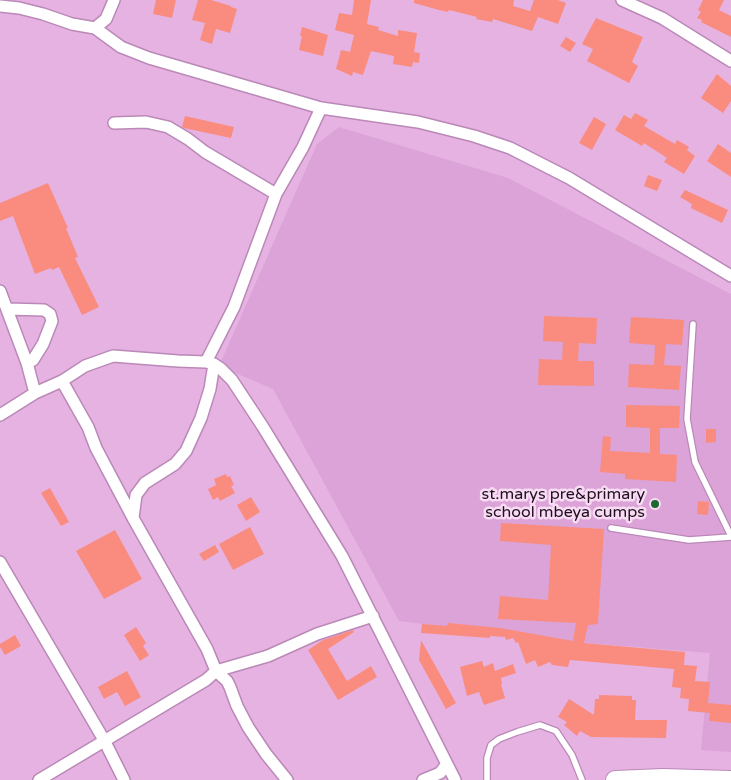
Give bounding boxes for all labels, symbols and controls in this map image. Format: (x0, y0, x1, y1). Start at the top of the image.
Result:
place label: st.marys pre&primary school mbeya cumps (482, 485, 645, 523)
marker: st.marys pre&primary school mbeya cumps (649, 498, 661, 510)

